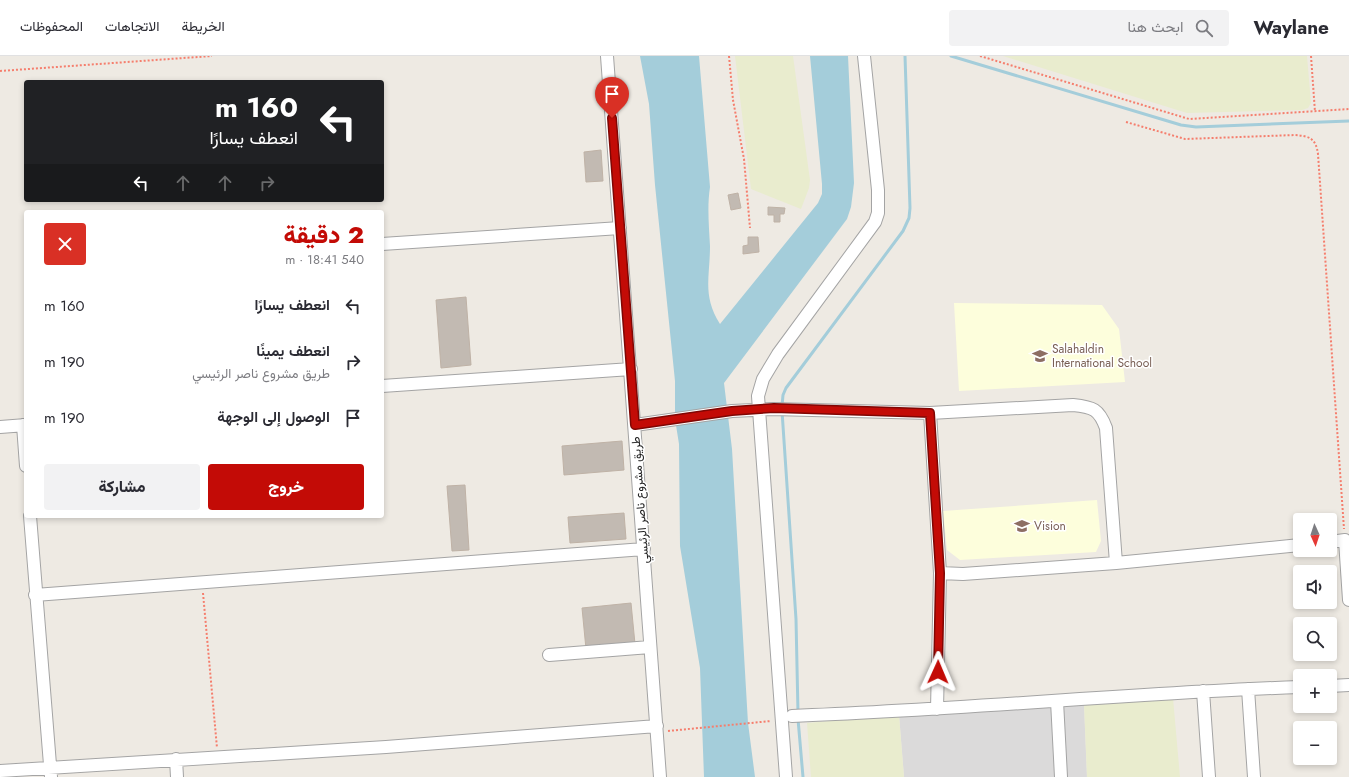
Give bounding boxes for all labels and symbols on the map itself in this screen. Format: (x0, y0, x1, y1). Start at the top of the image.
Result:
pin (595, 77, 629, 118)
place label: Salahaldin International School (1052, 340, 1152, 372)
school or university icon: Salahaldin International School (1031, 347, 1049, 365)
street label: طريق مشروع ناصر الرئيسي (627, 436, 654, 564)
north arrow (1293, 513, 1337, 557)
school or university icon: Vision (1013, 517, 1031, 535)
place label: Vision (1034, 517, 1066, 535)
position arrow (917, 651, 959, 693)

